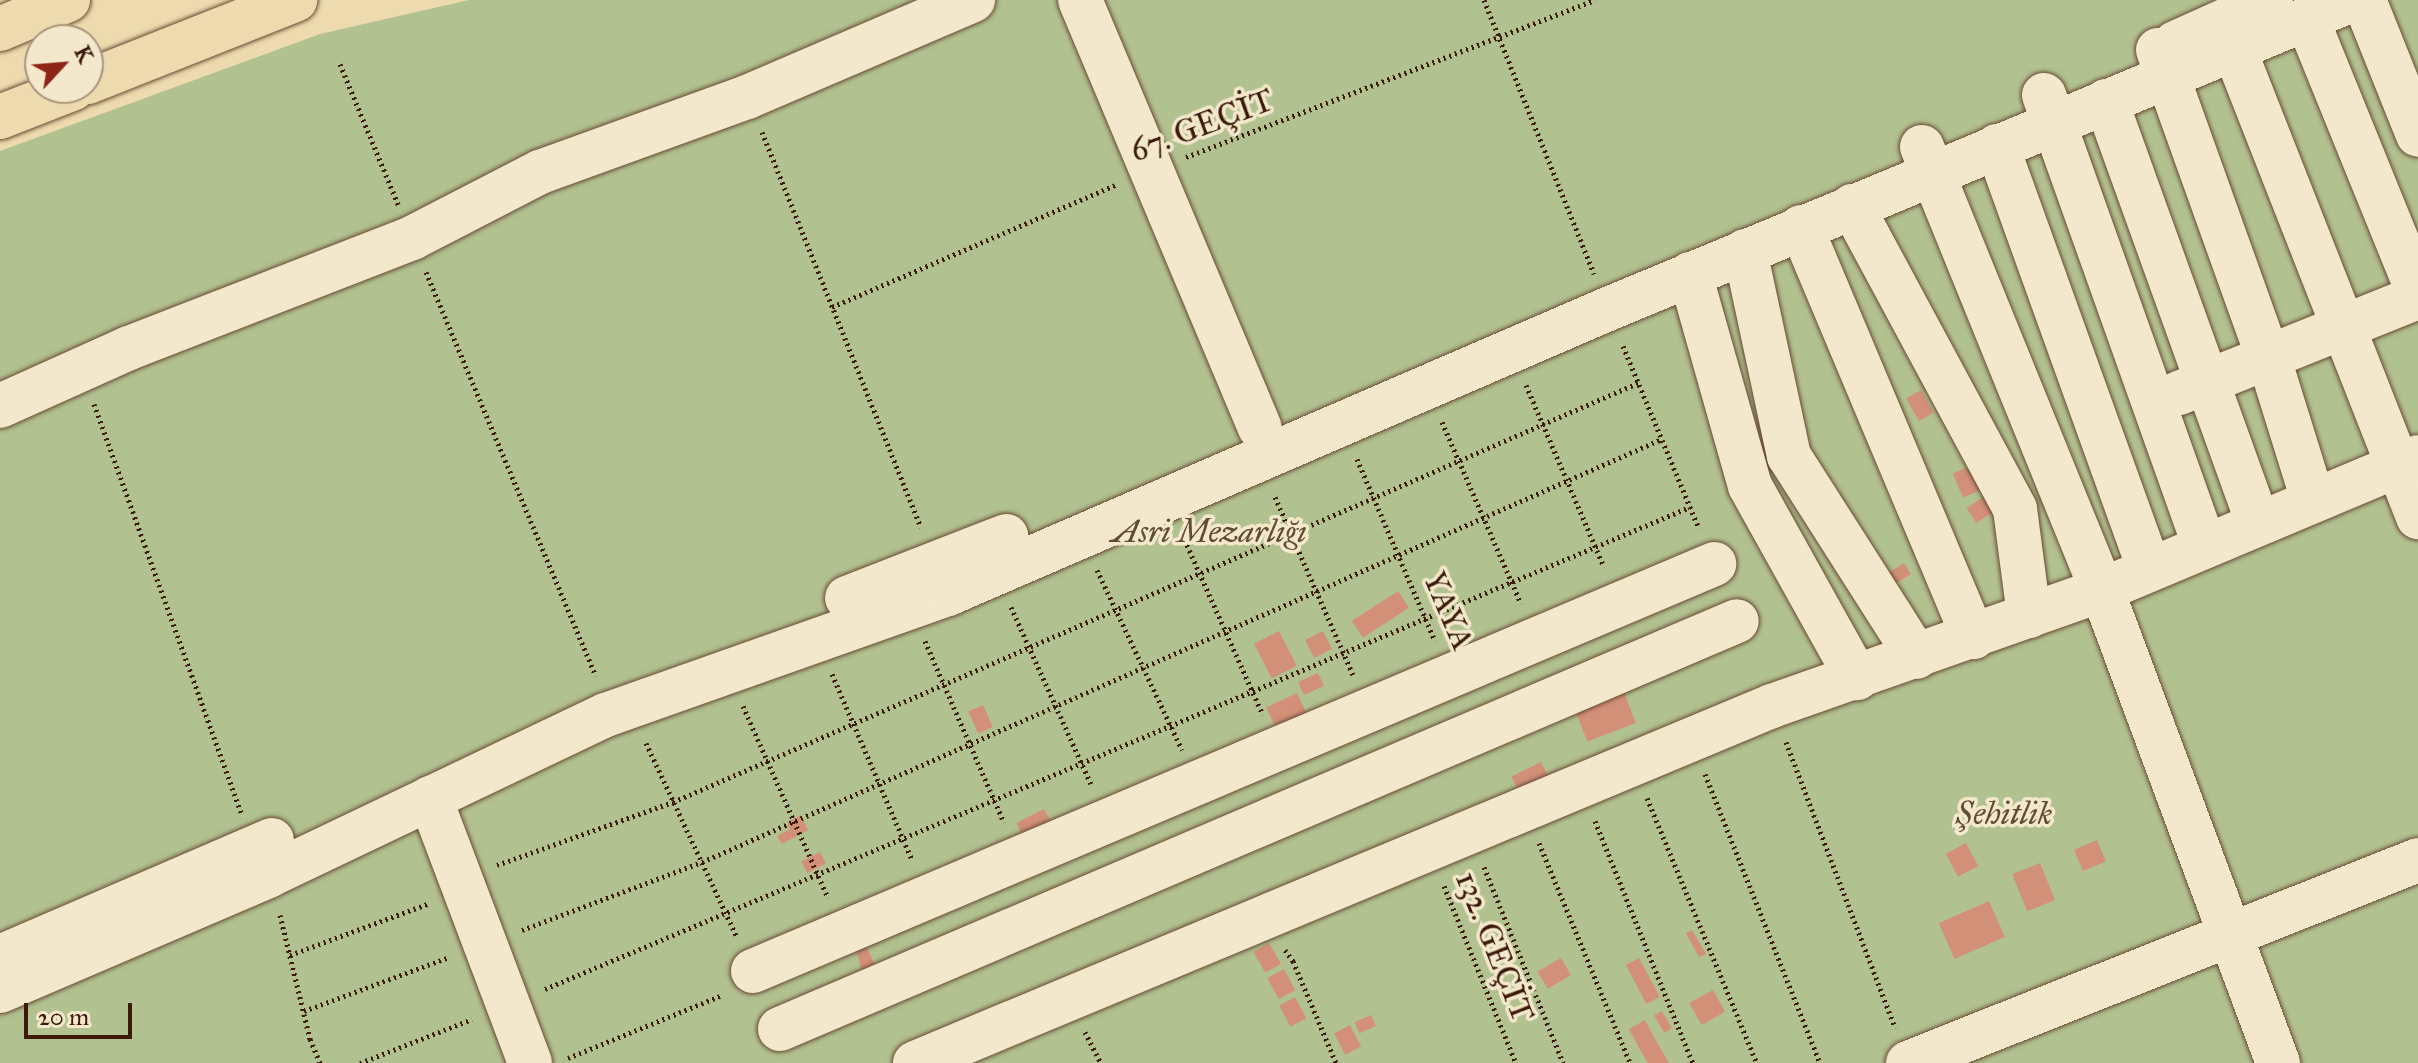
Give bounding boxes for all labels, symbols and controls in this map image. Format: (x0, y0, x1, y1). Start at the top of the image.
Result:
north arrow (24, 24, 104, 104)
text: K (69, 41, 100, 67)
street label: 67. GEÇİT (1125, 81, 1279, 171)
park label: Asri Mezarlığı (1111, 513, 1307, 551)
street label: YAYA (1414, 566, 1482, 656)
park label: Şehitlik (1956, 795, 2052, 833)
street label: 132. GEÇİT (1446, 866, 1542, 1028)
scale bar (28, 987, 136, 1037)
text: 20 m (38, 1002, 89, 1032)

